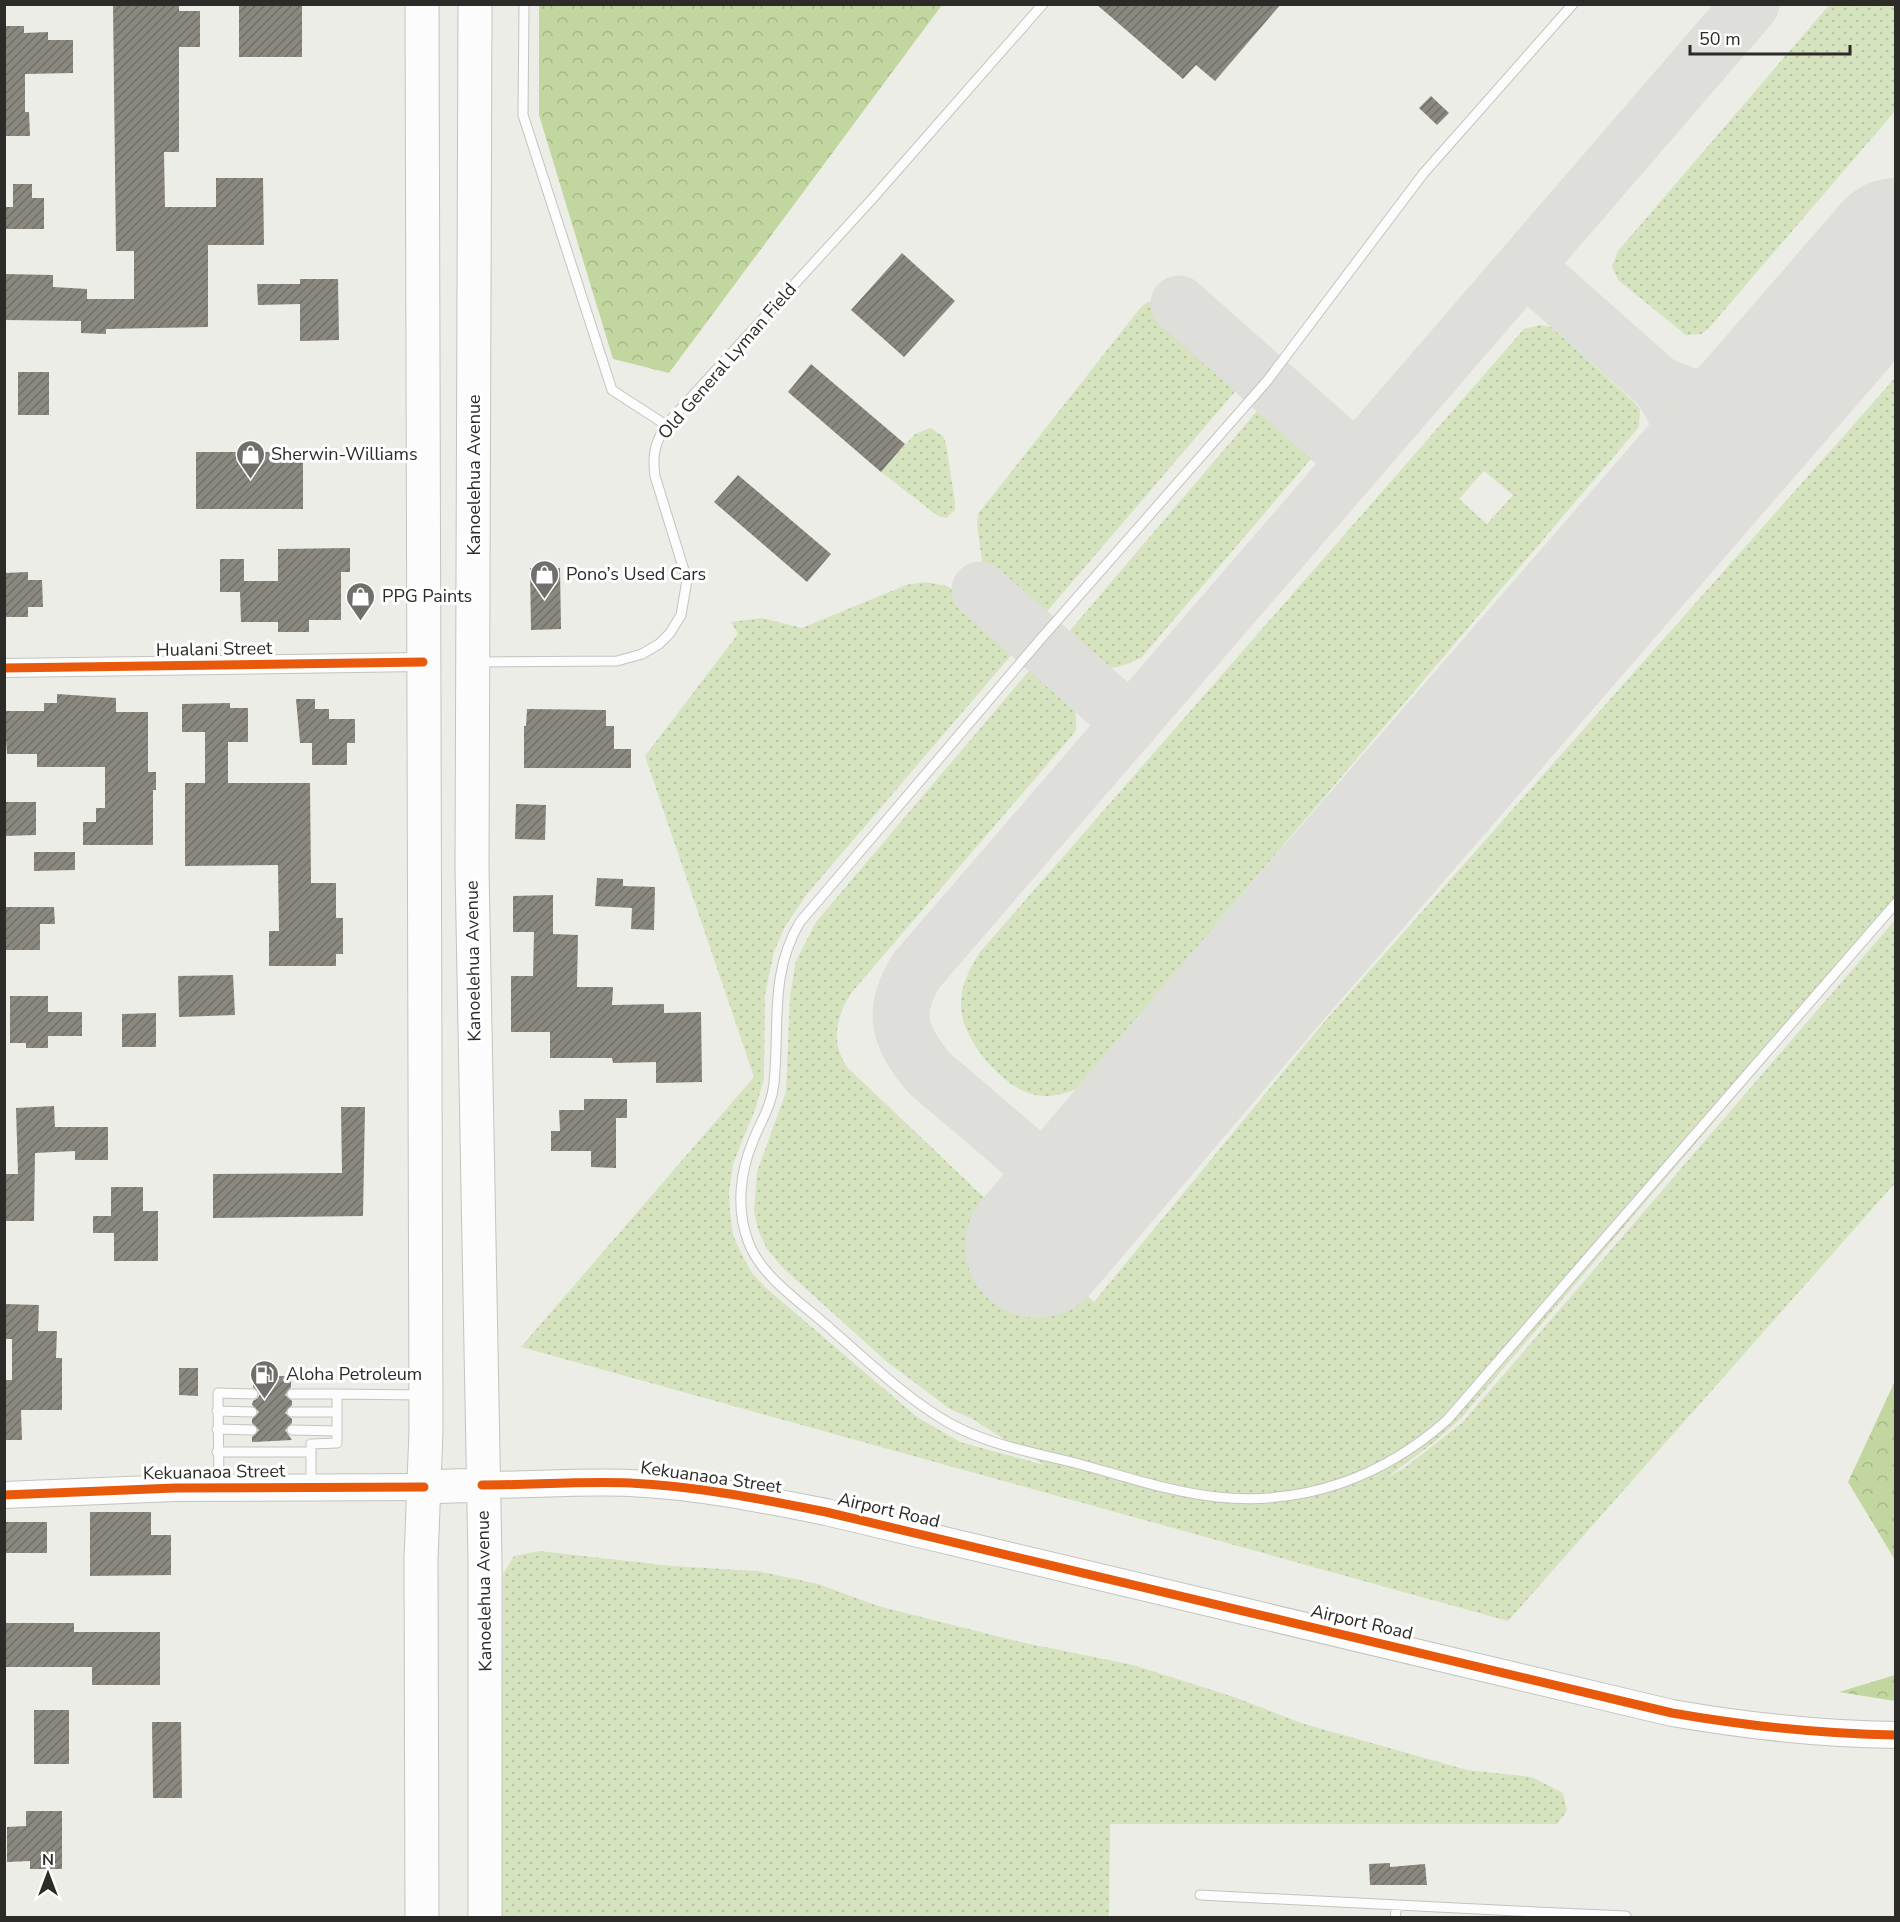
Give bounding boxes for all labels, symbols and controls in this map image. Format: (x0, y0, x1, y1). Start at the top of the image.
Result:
scale bar (1690, 18, 1850, 56)
text: 50 m (1699, 27, 1741, 51)
street label: Old General Lyman Field (652, 278, 802, 444)
street label: Kanoelehua Avenue (462, 394, 486, 556)
shop icon: Sherwin-Williams (234, 438, 266, 480)
place label: Sherwin-Williams (271, 442, 418, 466)
shop icon: Pono’s Used Cars (529, 558, 561, 600)
place label: Pono’s Used Cars (566, 562, 706, 586)
shop icon: PPG Paints (345, 580, 377, 622)
place label: PPG Paints (382, 584, 472, 608)
street label: Hualani Street (156, 636, 273, 662)
street label: Kanoelehua Avenue (460, 880, 486, 1042)
fuel station icon: Aloha Petroleum (249, 1358, 281, 1400)
place label: Aloha Petroleum (286, 1362, 422, 1386)
street label: Kekuanaoa Street (639, 1455, 784, 1499)
street label: Kekuanaoa Street (143, 1459, 286, 1485)
street label: Airport Road (836, 1487, 942, 1533)
street label: Kanoelehua Avenue (471, 1510, 497, 1672)
street label: Airport Road (1309, 1599, 1415, 1645)
north arrow (18, 1844, 78, 1904)
text: N (42, 1849, 54, 1871)

